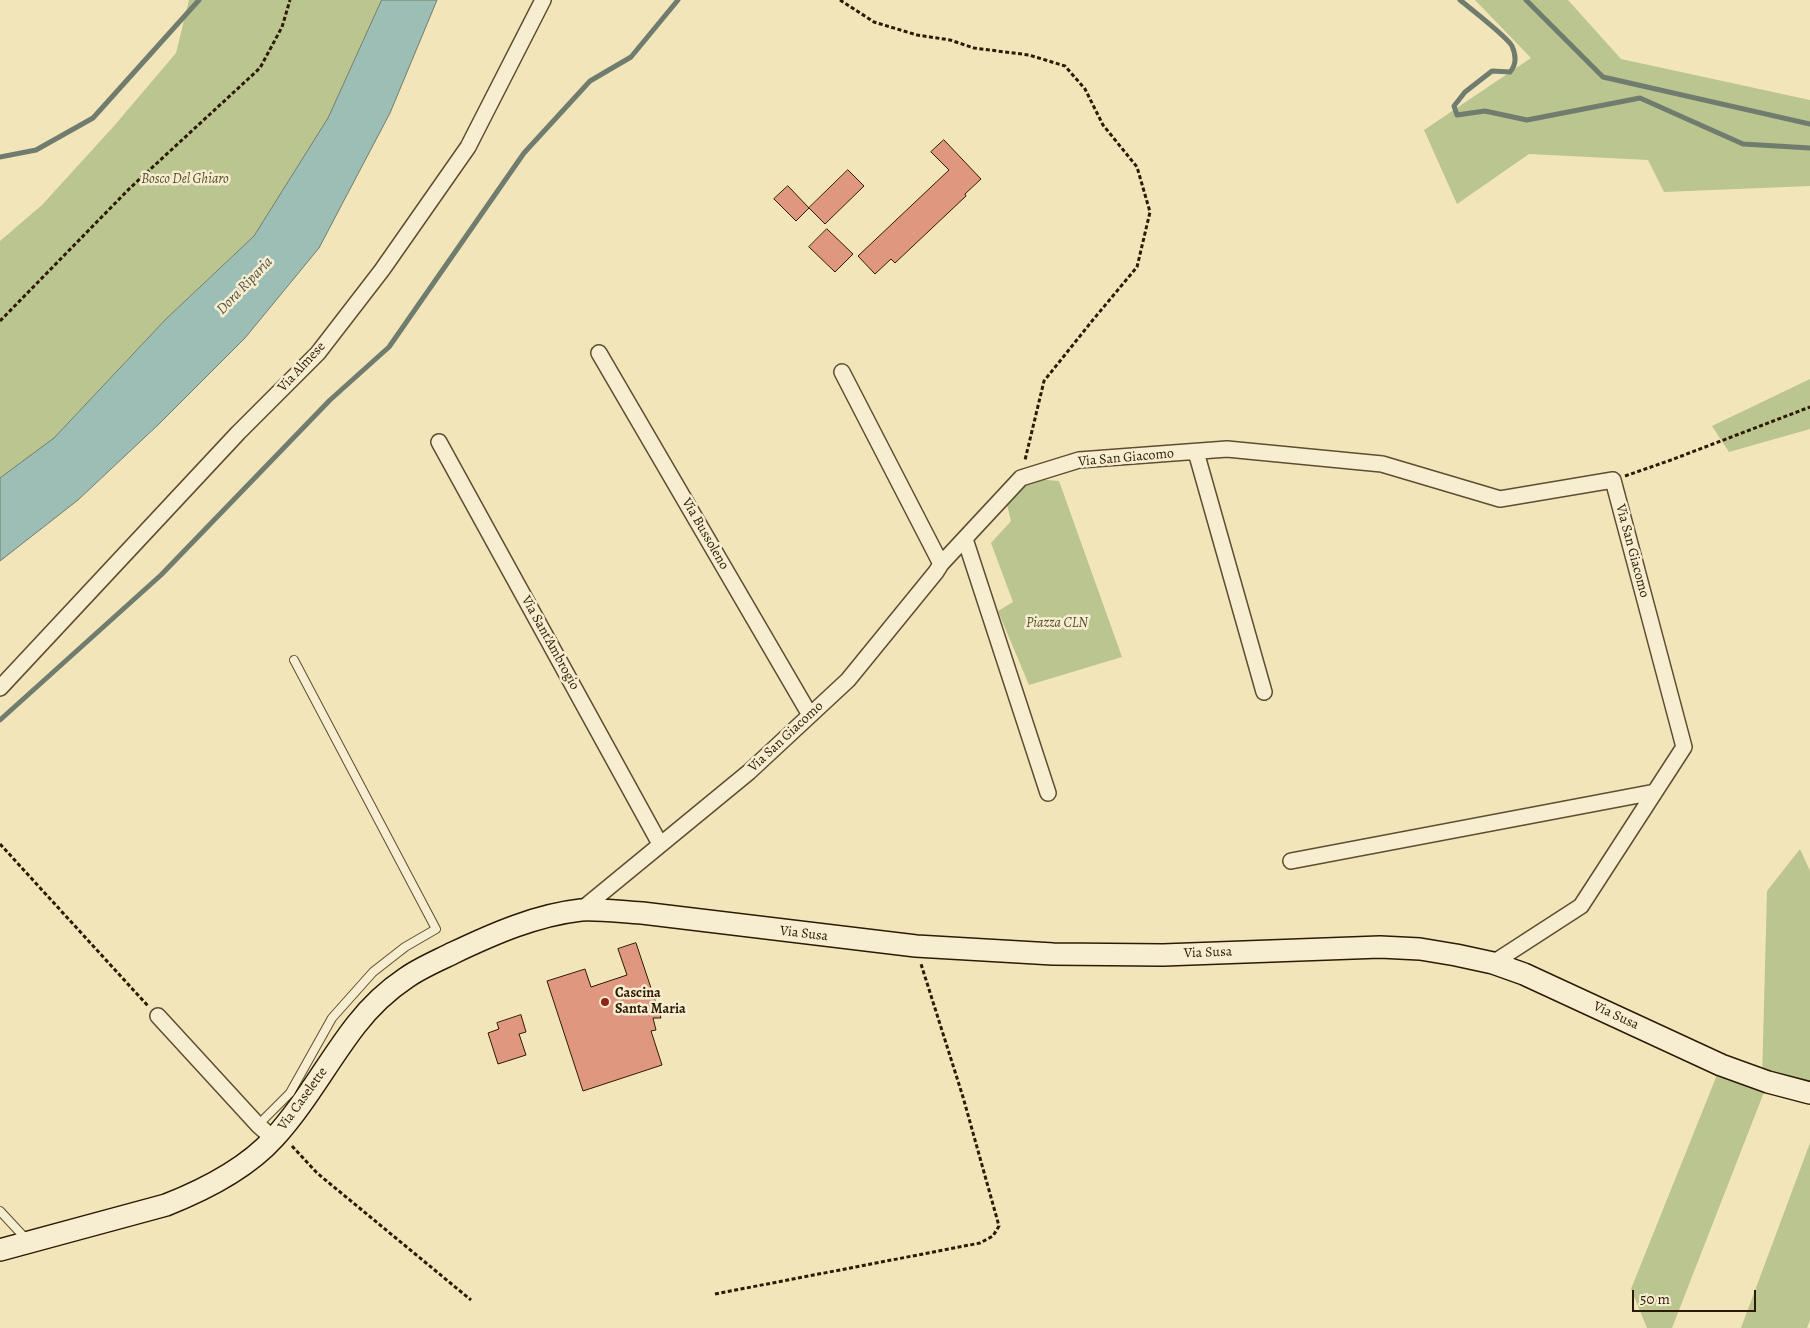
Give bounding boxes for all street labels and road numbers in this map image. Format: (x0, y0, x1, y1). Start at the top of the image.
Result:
street label: Via Almese (275, 338, 329, 396)
street label: Via San Giacomo (1077, 445, 1175, 471)
street label: Via Bussoleno (678, 495, 732, 573)
street label: Via San Giacomo (1611, 502, 1653, 600)
street label: Via Sant'Ambrogio (517, 593, 583, 693)
street label: Via San Giacomo (745, 698, 827, 776)
street label: Via Susa (779, 923, 829, 945)
street label: Via Susa (1184, 944, 1232, 962)
street label: Via Susa (1591, 998, 1641, 1034)
street label: Via Caselette (275, 1064, 331, 1134)

